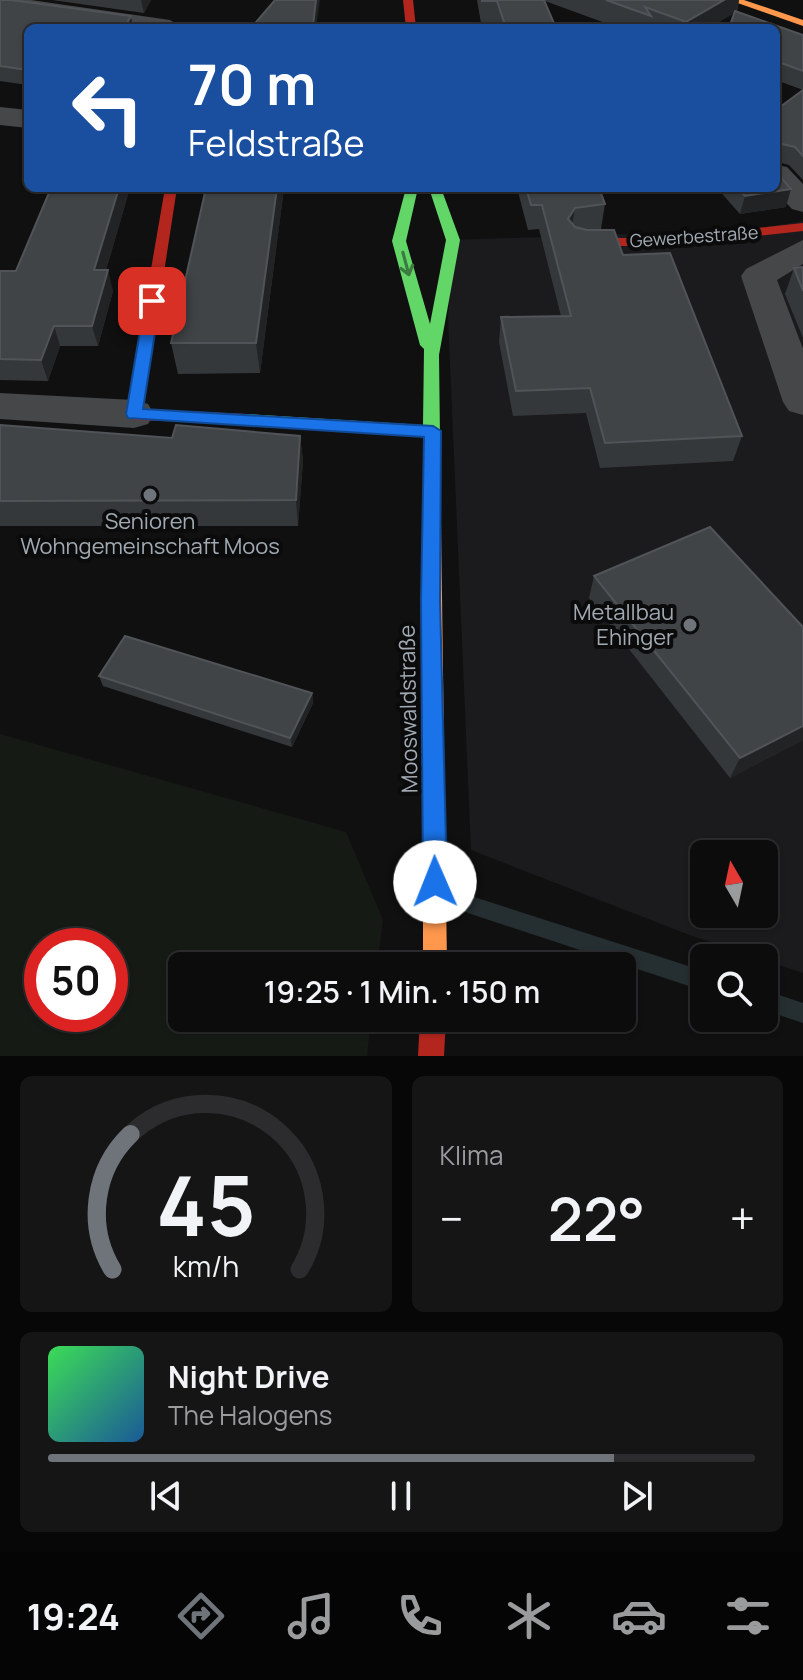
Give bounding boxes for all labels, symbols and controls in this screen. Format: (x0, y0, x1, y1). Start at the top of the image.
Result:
text: 70 m (188, 45, 316, 122)
icon: left (56, 56, 160, 160)
text: Feldstraße (188, 118, 365, 167)
street label: Gewerbestraße (629, 220, 759, 252)
one-way arrow (399, 250, 414, 276)
pin (118, 267, 186, 335)
icon: arrive (130, 279, 174, 323)
marker: Senioren Wohngemeinschaft Moos (141, 486, 159, 504)
place label: Senioren Wohngemeinschaft Moos (20, 506, 280, 561)
place label: Metallbau Ehinger (573, 597, 674, 652)
marker: Metallbau Ehinger (681, 616, 699, 634)
street label: Mooswaldstraße (392, 624, 424, 793)
position arrow (393, 840, 477, 924)
north arrow (690, 840, 778, 928)
map controls (690, 840, 778, 1032)
speed limit sign: 50 (24, 928, 128, 1032)
button: search (690, 944, 778, 1032)
text: 19:25 · 1 Min. · 150 m (264, 971, 540, 1012)
text: Klima (440, 1137, 504, 1173)
text: 45 (156, 1147, 255, 1261)
text: 22° (548, 1177, 645, 1259)
text: − (440, 1188, 463, 1248)
text: + (730, 1188, 755, 1248)
text: km/h (173, 1247, 239, 1286)
text: Night Drive (168, 1356, 330, 1397)
text: The Halogens (168, 1397, 332, 1433)
icon: previous (144, 1474, 188, 1518)
icon: pause (379, 1474, 423, 1518)
icon: next (615, 1474, 659, 1518)
icon: directions (173, 1588, 229, 1644)
icon: music (283, 1588, 339, 1644)
icon: phone (392, 1588, 448, 1644)
icon: climate (501, 1588, 557, 1644)
icon: car (611, 1588, 667, 1644)
icon: filters (720, 1588, 776, 1644)
text: 19:24 (27, 1592, 120, 1641)

